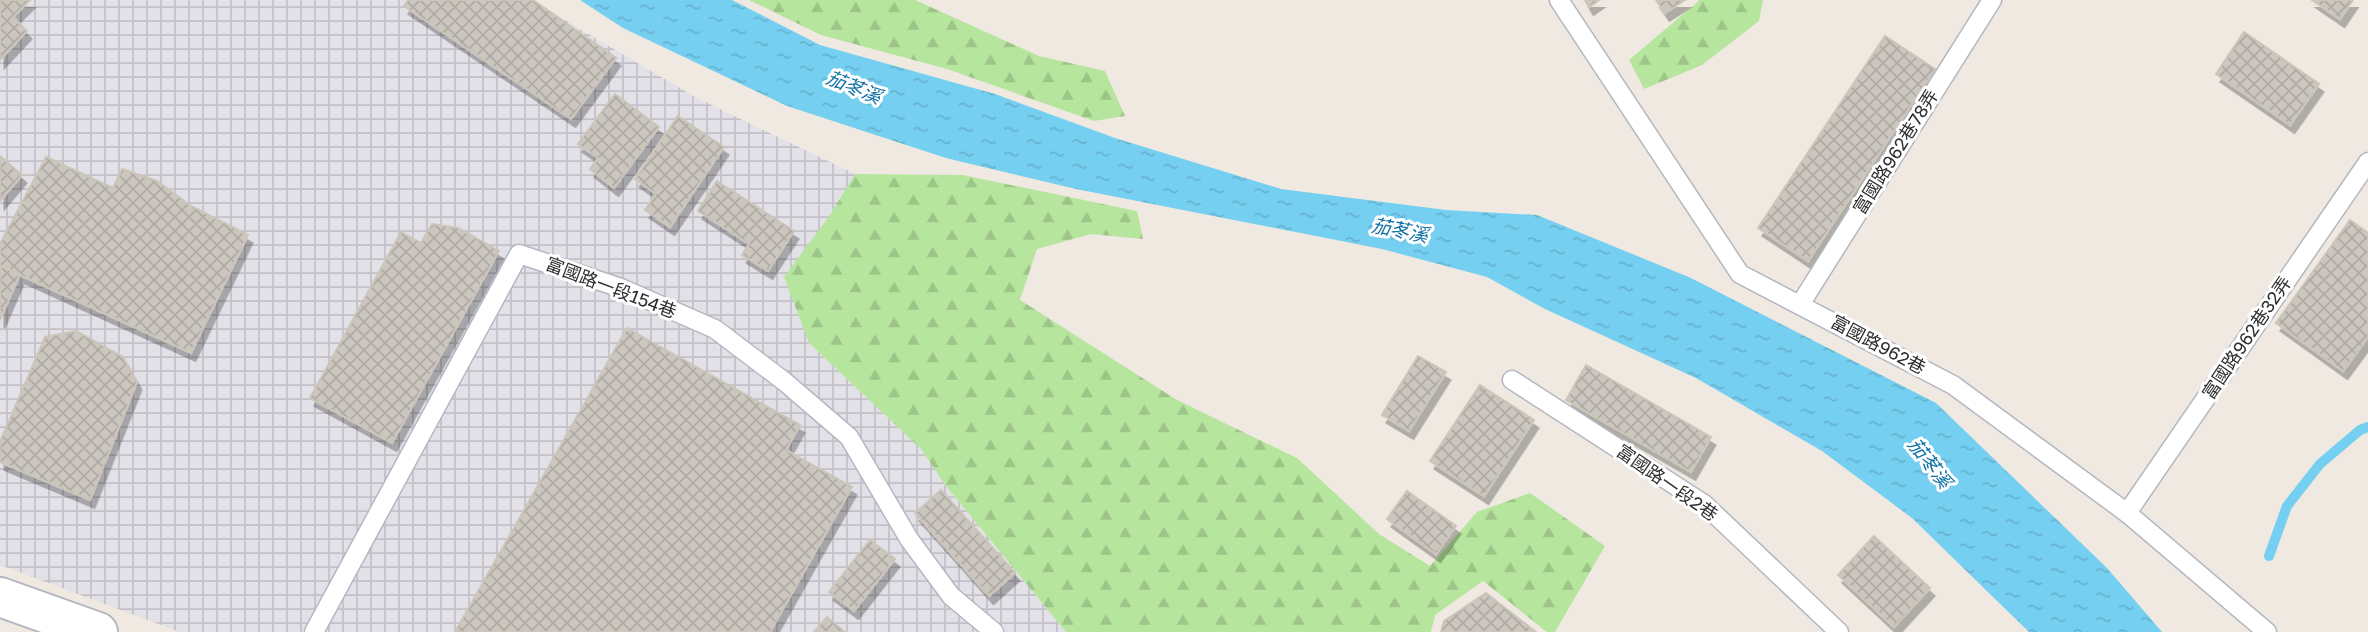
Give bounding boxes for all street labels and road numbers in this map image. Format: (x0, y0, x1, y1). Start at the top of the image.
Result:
street label: 富國路962巷78弄 (1848, 85, 1942, 218)
street label: 富國路一段154巷 (543, 252, 680, 322)
street label: 富國路962巷32弄 (2197, 272, 2295, 403)
street label: 富國路962巷 (1827, 310, 1930, 378)
street label: 富國路一段2巷 (1613, 439, 1722, 525)

